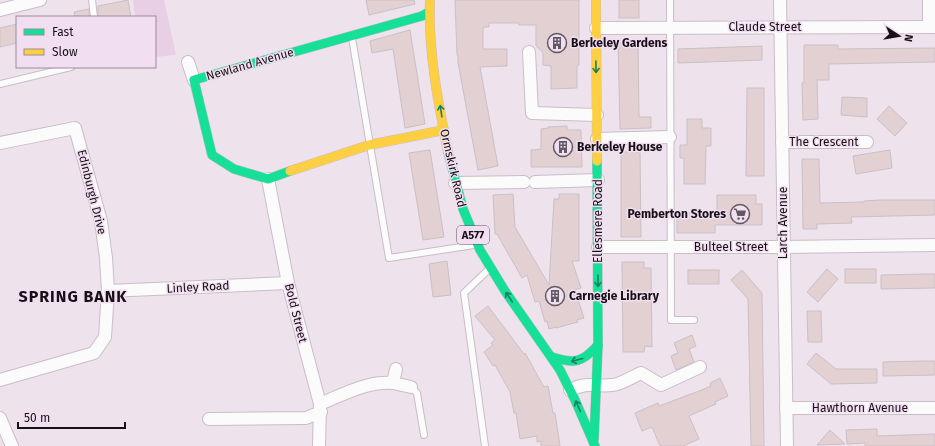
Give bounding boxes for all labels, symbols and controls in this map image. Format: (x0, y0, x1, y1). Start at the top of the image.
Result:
legend (16, 16, 156, 68)
north arrow (879, 16, 919, 56)
street label: Claude Street (728, 20, 802, 34)
text: Fast (52, 25, 74, 39)
building icon: Berkeley Gardens (546, 32, 568, 54)
text: N (901, 33, 915, 43)
place label: Berkeley Gardens (571, 36, 668, 50)
text: Slow (52, 45, 78, 59)
street label: Newland Avenue (205, 45, 295, 83)
one-way arrow (593, 60, 600, 73)
one-way arrow (437, 105, 445, 118)
street label: Ormskirk Road (437, 127, 469, 209)
street label: The Crescent (789, 135, 859, 149)
building icon: Berkeley House (552, 136, 574, 158)
place label: Berkeley House (577, 140, 663, 154)
street label: Edinburgh Drive (75, 148, 109, 236)
street label: Ellesmere Road (591, 179, 605, 263)
street label: Larch Avenue (776, 187, 790, 259)
supermarket icon: Pemberton Stores (729, 203, 751, 225)
place label: Pemberton Stores (627, 207, 726, 221)
road number: A577 (457, 226, 489, 244)
street label: Bulteel Street (694, 240, 769, 254)
one-way arrow (594, 274, 602, 287)
street label: Linley Road (166, 278, 230, 296)
street label: Bold Street (282, 282, 310, 345)
building icon: Carnegie Library (544, 285, 566, 307)
district label: SPRING BANK (18, 287, 128, 306)
place label: Carnegie Library (569, 289, 660, 303)
one-way arrow (505, 292, 513, 303)
one-way arrow (571, 357, 584, 365)
one-way arrow (574, 401, 581, 413)
street label: Hawthorn Avenue (812, 401, 908, 415)
scale bar (18, 404, 125, 430)
text: 50 m (24, 411, 50, 425)

